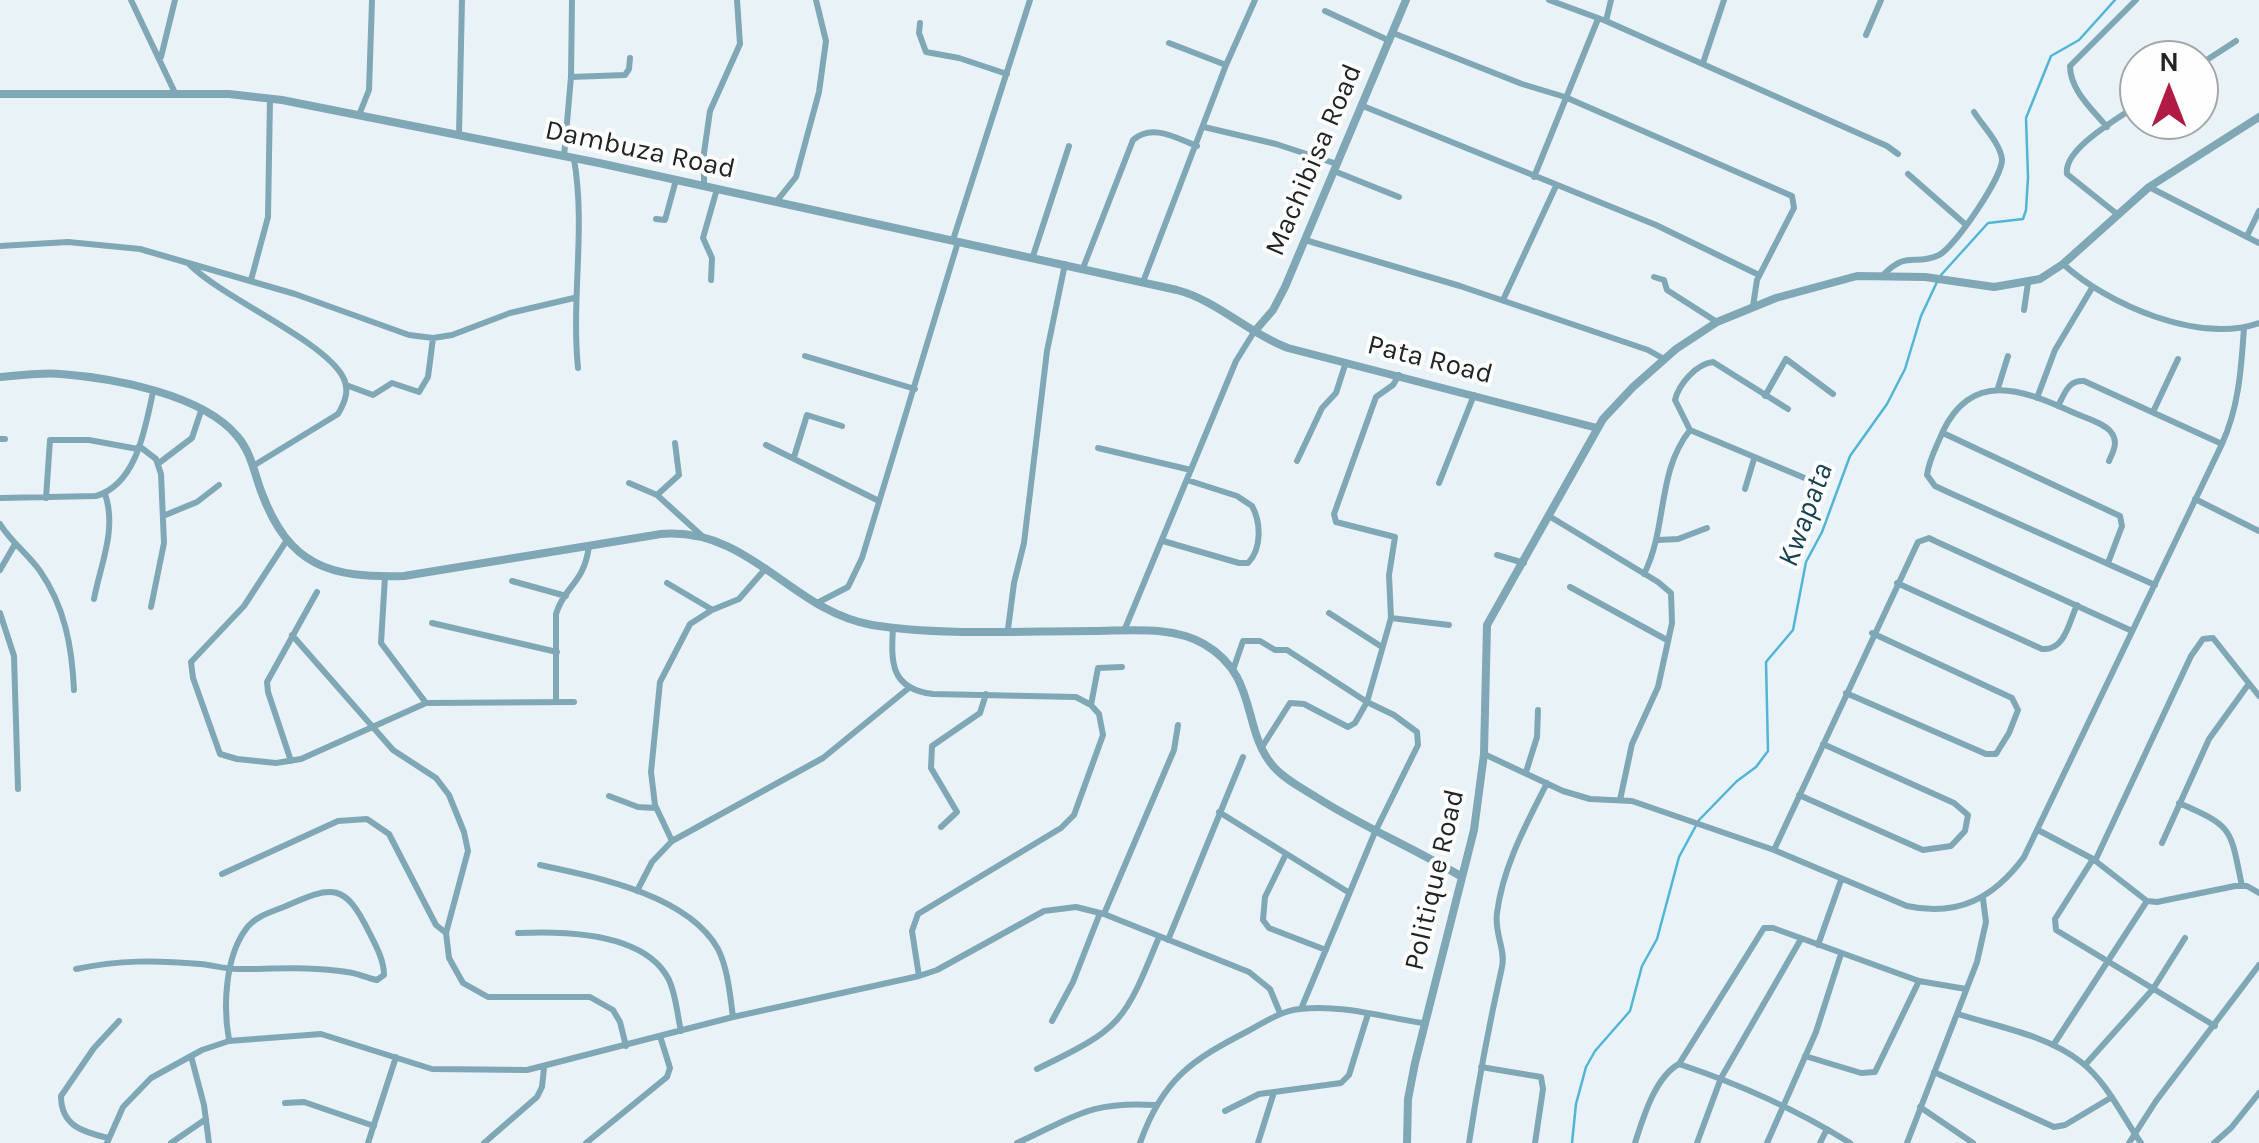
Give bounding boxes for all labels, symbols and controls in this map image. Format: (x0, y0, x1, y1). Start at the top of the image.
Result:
north arrow (2119, 40, 2219, 140)
text: N (2159, 45, 2179, 78)
street label: Machibisa Road (1258, 59, 1370, 261)
street label: Dambuza Road (542, 113, 738, 187)
street label: Pata Road (1364, 328, 1496, 392)
water label: Kwapata (1771, 458, 1841, 572)
street label: Politique Road (1398, 786, 1472, 974)

